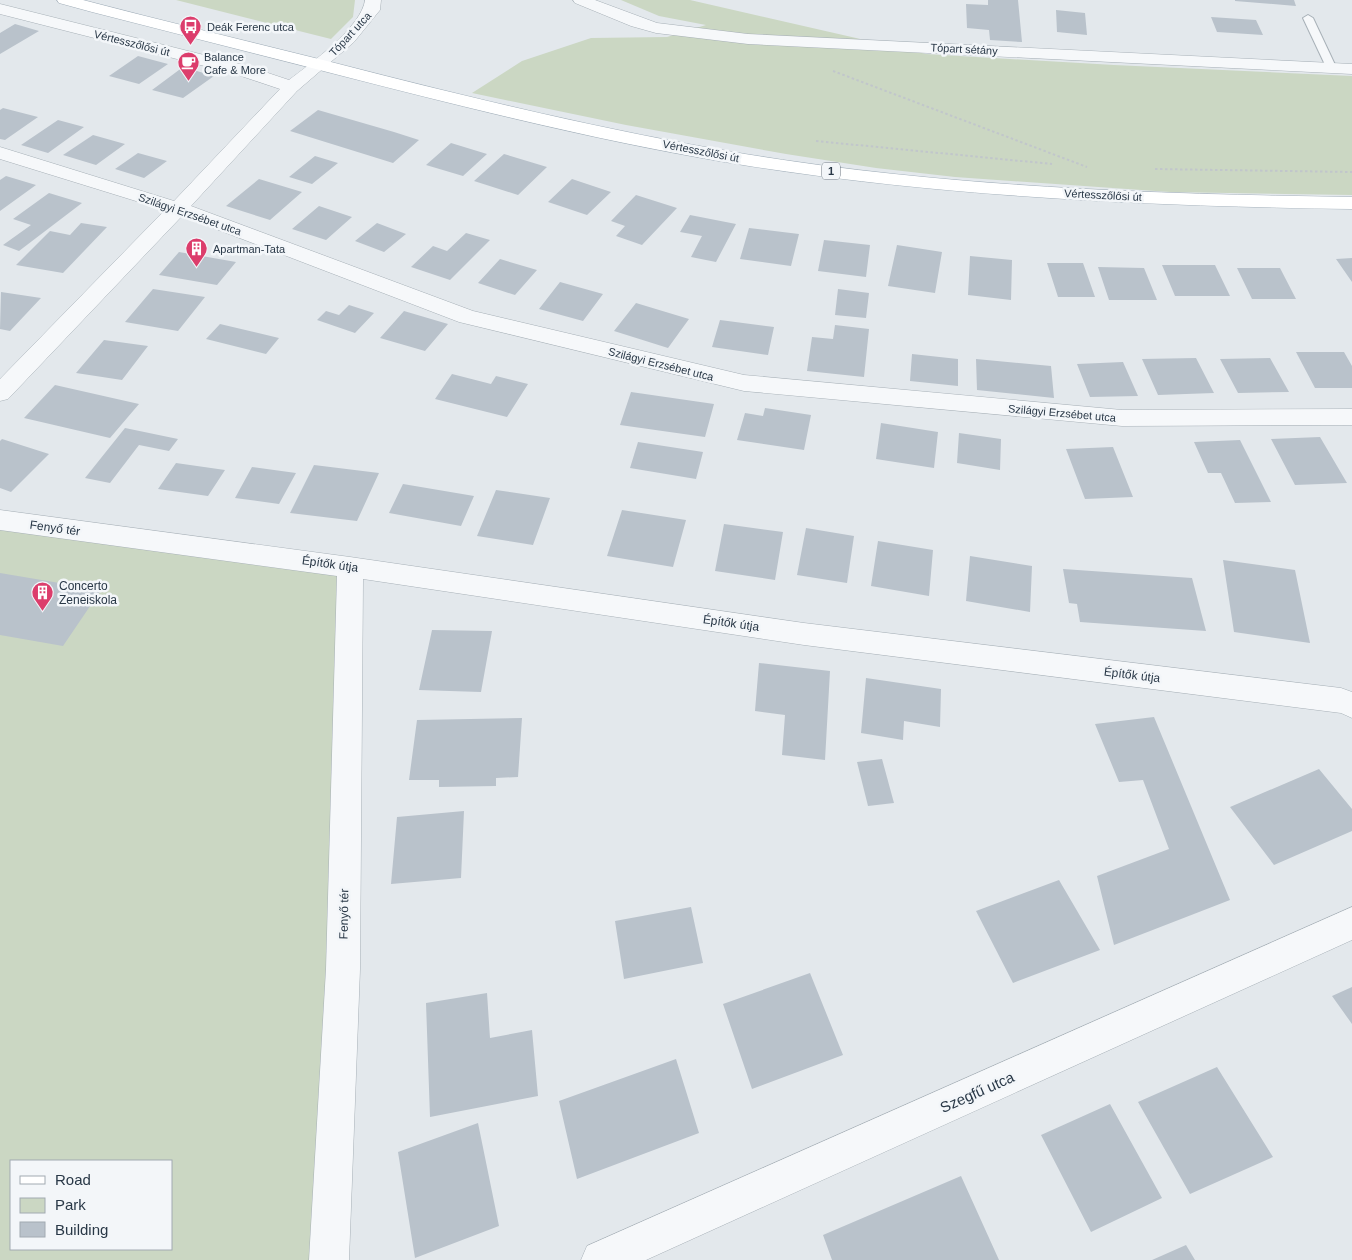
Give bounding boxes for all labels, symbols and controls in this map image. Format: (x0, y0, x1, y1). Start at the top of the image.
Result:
street label: Tópart utca (327, 9, 374, 58)
bus stop icon: Deák Ferenc utca (179, 15, 203, 46)
place label: Deák Ferenc utca (207, 21, 295, 33)
street label: Vértesszőlősi út (93, 28, 171, 58)
street label: Tópart sétány (930, 41, 998, 57)
cafe icon: Balance Cafe & More (176, 51, 200, 82)
place label: Balance Cafe & More (204, 51, 266, 76)
street label: Vértesszőlősi út (662, 138, 740, 164)
road number: 1 (822, 162, 840, 180)
street label: Vértesszőlősi út (1064, 187, 1142, 203)
street label: Szilágyi Erzsébet utca (137, 191, 244, 238)
building icon: Apartman-Tata (185, 237, 209, 268)
place label: Apartman-Tata (213, 243, 286, 255)
street label: Szilágyi Erzsébet utca (607, 345, 716, 383)
street label: Szilágyi Erzsébet utca (1008, 402, 1117, 424)
street label: Fenyő tér (29, 518, 81, 538)
street label: Építők útja (301, 552, 360, 575)
place label: Concerto Zeneiskola (59, 579, 117, 607)
building icon: Concerto Zeneiskola (31, 581, 55, 612)
street label: Építők útja (702, 611, 761, 634)
street label: Építők útja (1103, 664, 1161, 685)
street label: Fenyő tér (337, 889, 351, 939)
street label: Szegfű utca (937, 1068, 1017, 1116)
legend (10, 1160, 172, 1250)
text: Road (55, 1171, 91, 1188)
text: Park (55, 1196, 86, 1213)
text: Building (55, 1221, 108, 1238)

